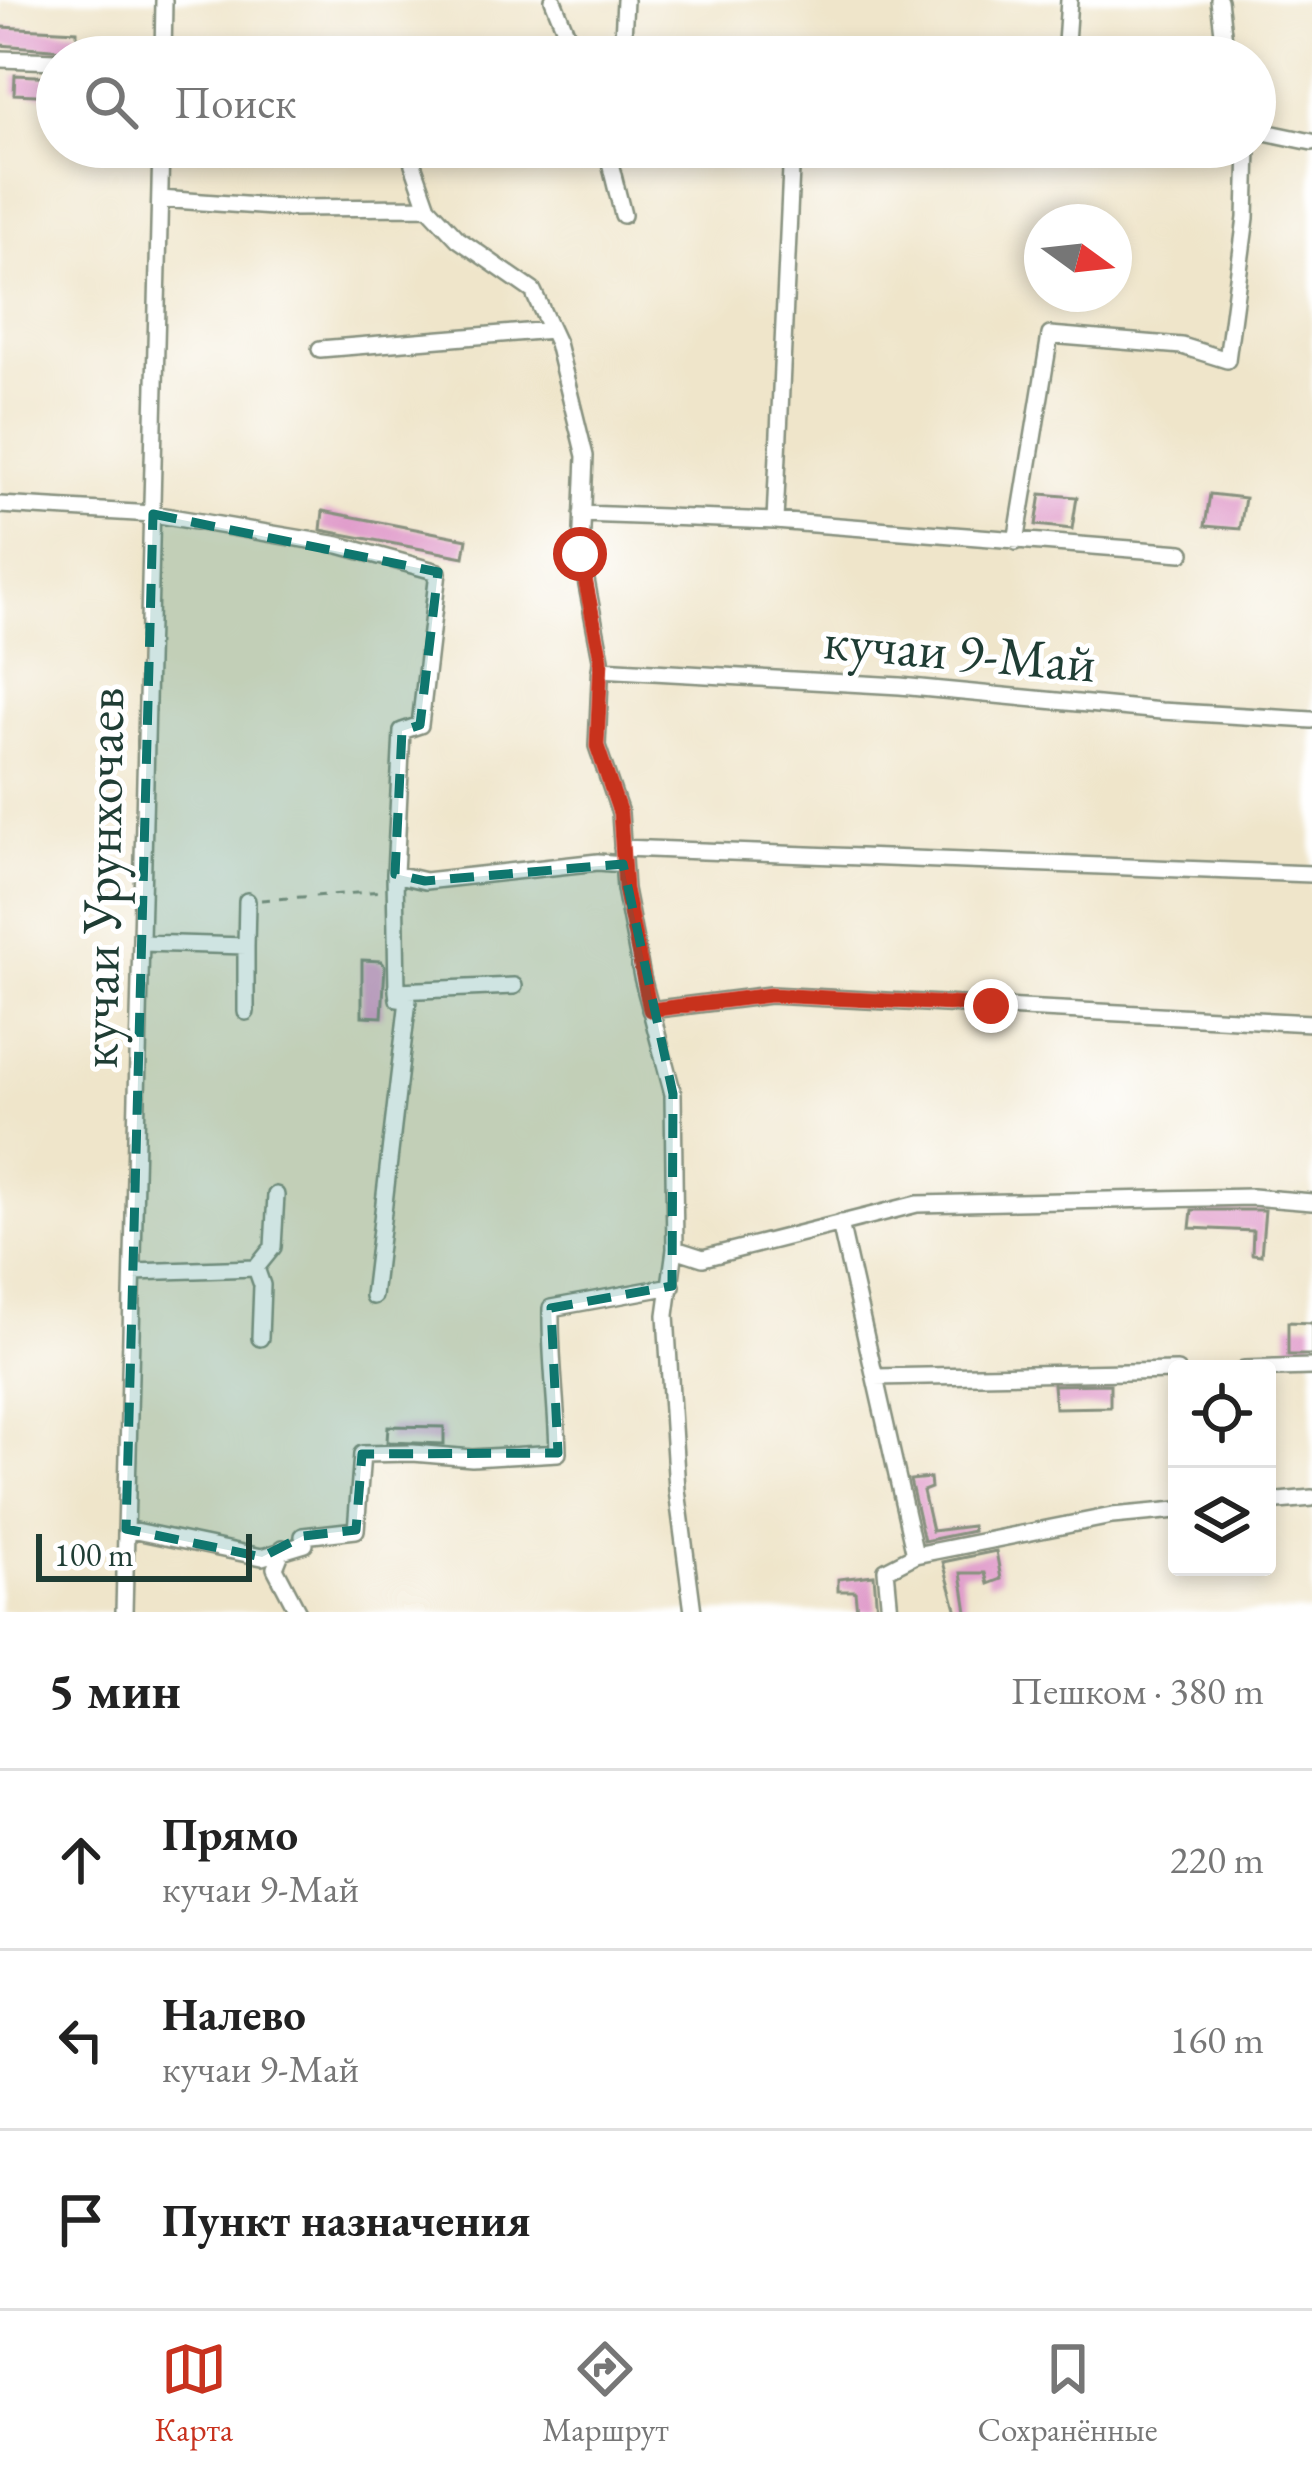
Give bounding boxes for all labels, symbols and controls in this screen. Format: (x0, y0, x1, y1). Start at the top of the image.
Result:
search box (36, 36, 1276, 168)
icon: search (78, 69, 144, 135)
text: Поиск (174, 73, 296, 131)
north arrow (1024, 204, 1132, 312)
route start (553, 527, 607, 581)
street label: кучаи 9-Май (821, 604, 1099, 698)
street label: кучаи Урунхочаев (63, 687, 139, 1069)
route end (964, 979, 1018, 1033)
map controls (1168, 1360, 1276, 1576)
button: locate (1168, 1360, 1276, 1468)
button: layers (1168, 1468, 1276, 1576)
scale bar (36, 1528, 252, 1581)
text: 100 m (54, 1533, 134, 1576)
text: 5 мин (48, 1657, 181, 1723)
text: Пешком · 380 m (1011, 1665, 1264, 1716)
text: Прямо (162, 1805, 298, 1863)
icon: ahead (48, 1827, 114, 1893)
text: 220 m (1170, 1834, 1264, 1885)
text: кучаи 9-Май (162, 1863, 359, 1914)
text: Налево (162, 1985, 306, 2043)
icon: left (48, 2007, 114, 2073)
text: 160 m (1170, 2014, 1264, 2065)
text: кучаи 9-Май (162, 2043, 359, 2094)
icon: arrive (48, 2187, 114, 2253)
text: Пункт назначения (162, 2191, 531, 2249)
tab: Карта (154, 2336, 233, 2451)
tab: Маршрут (542, 2336, 669, 2451)
tab: Сохранённые (978, 2336, 1158, 2451)

